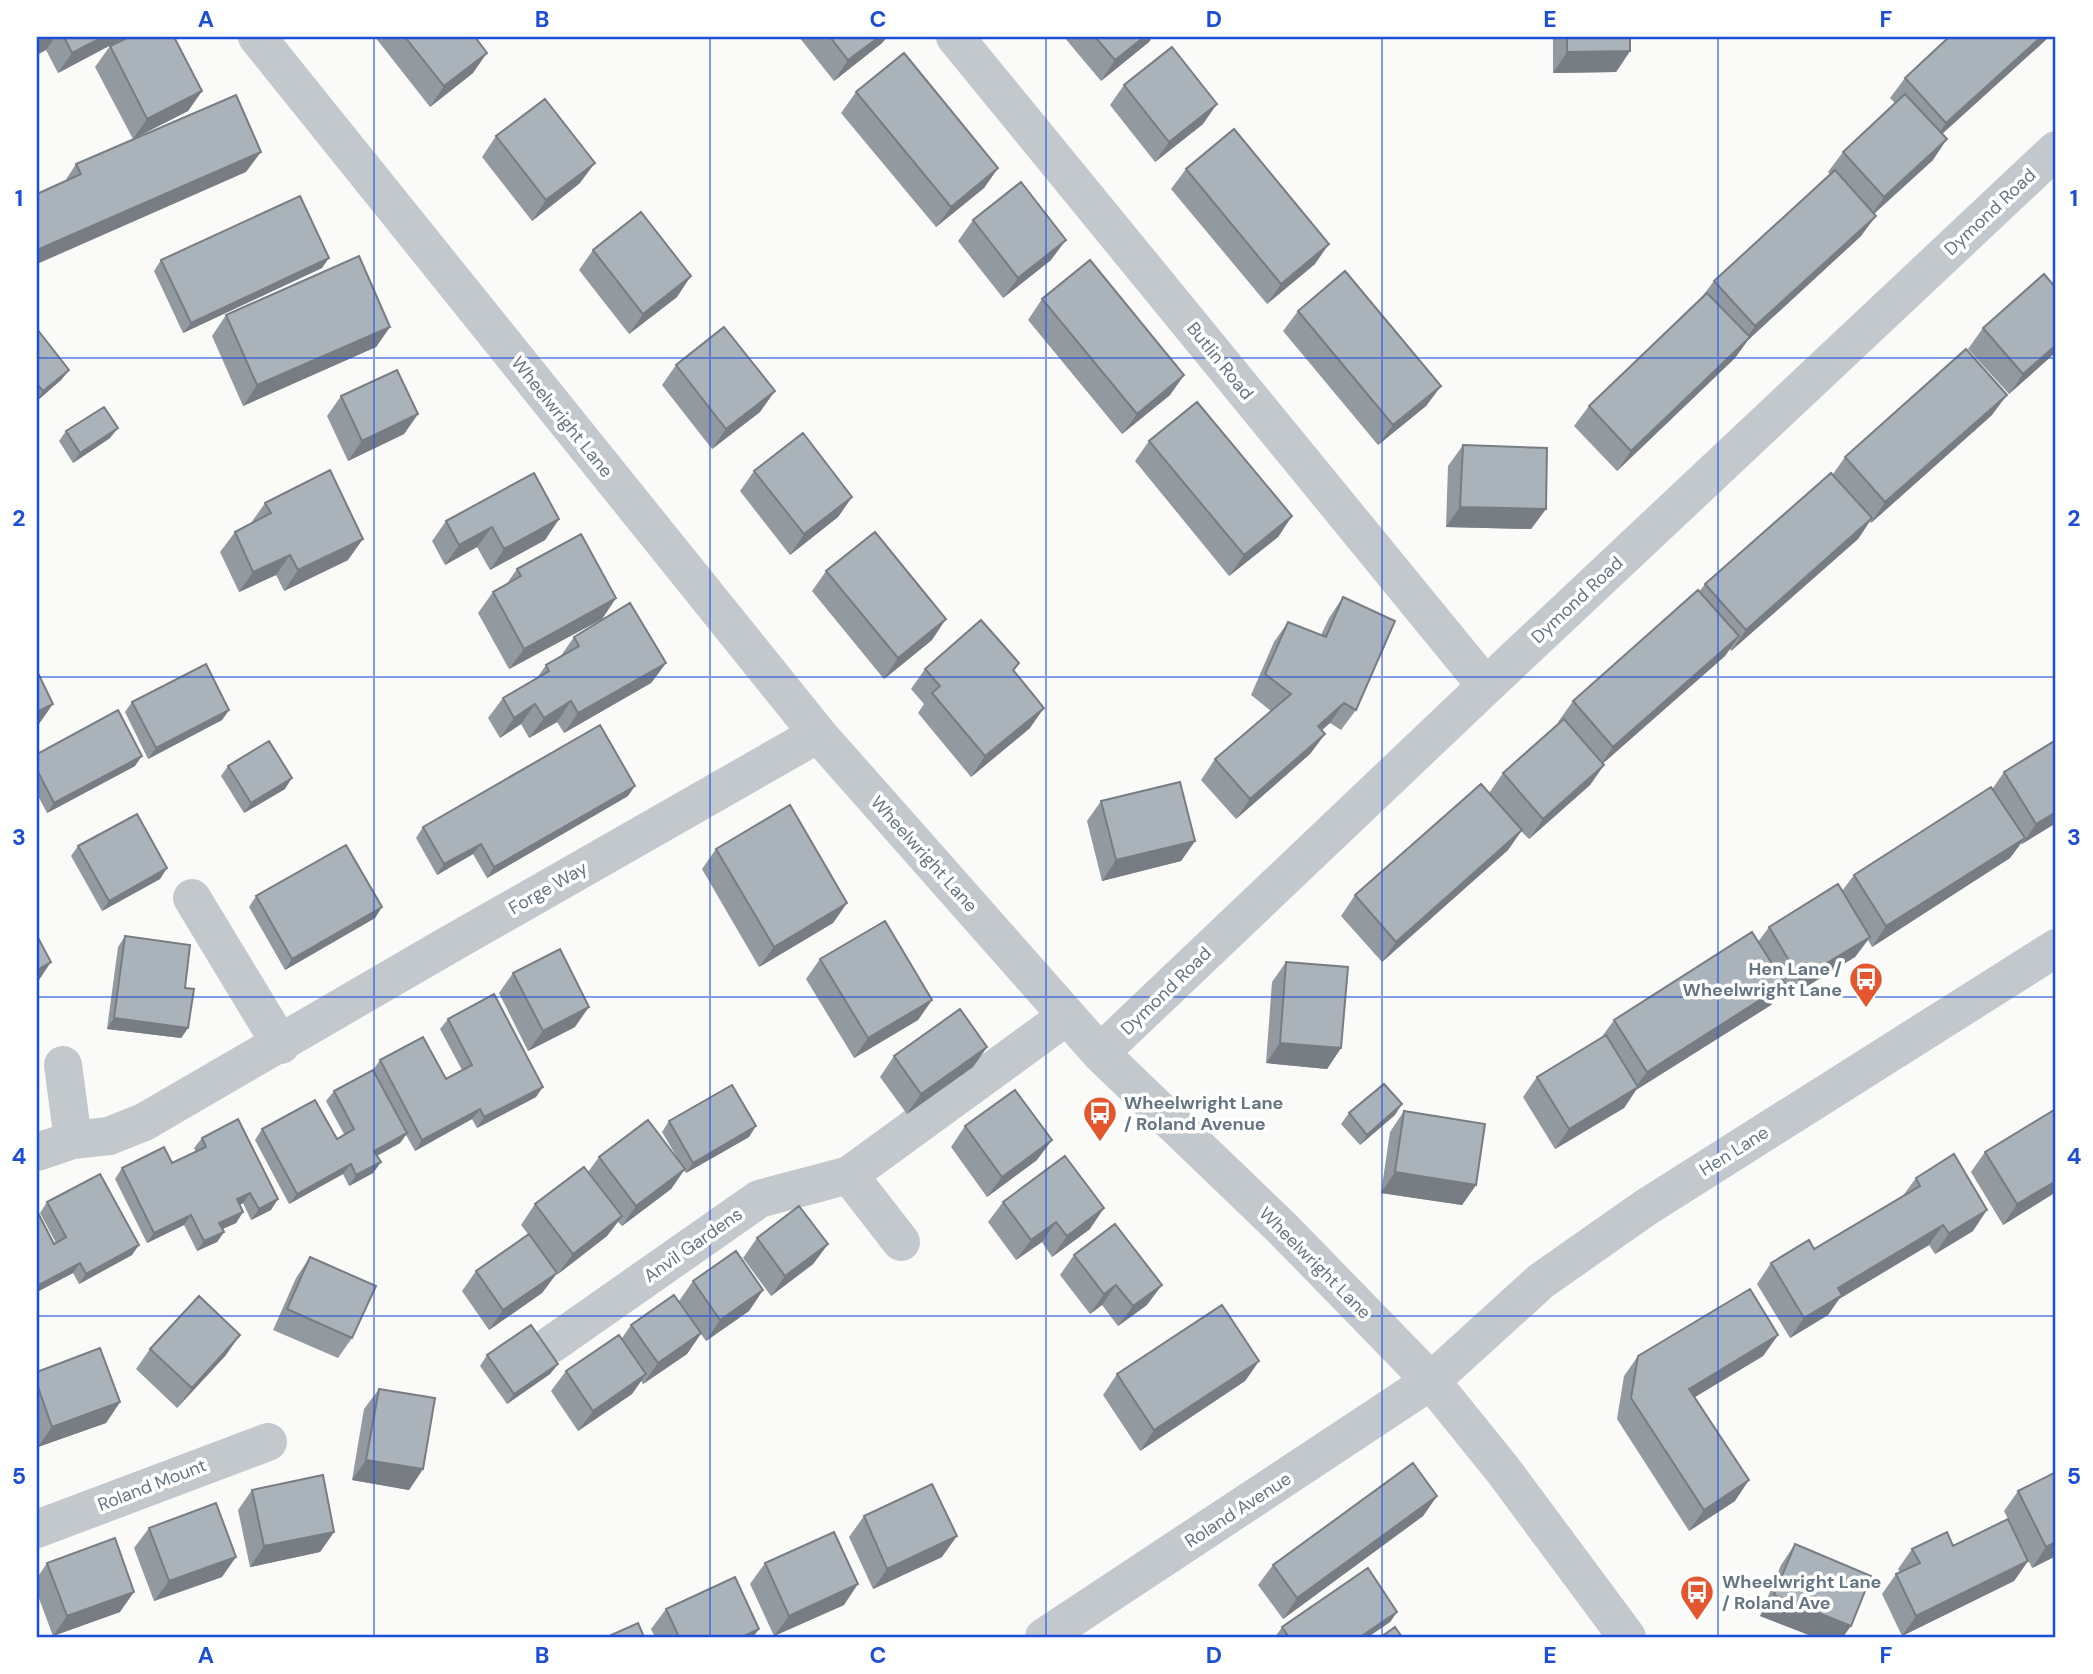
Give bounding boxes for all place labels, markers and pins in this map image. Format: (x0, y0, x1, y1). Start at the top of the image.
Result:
place label: Hen Lane / Wheelwright Lane (1683, 957, 1842, 1002)
bus stop icon: Hen Lane / Wheelwright Lane (1847, 960, 1885, 1009)
place label: Wheelwright Lane / Roland Avenue (1124, 1091, 1284, 1136)
bus stop icon: Wheelwright Lane / Roland Avenue (1081, 1094, 1119, 1143)
place label: Wheelwright Lane / Roland Ave (1722, 1570, 1882, 1615)
bus stop icon: Wheelwright Lane / Roland Ave (1678, 1573, 1716, 1622)

